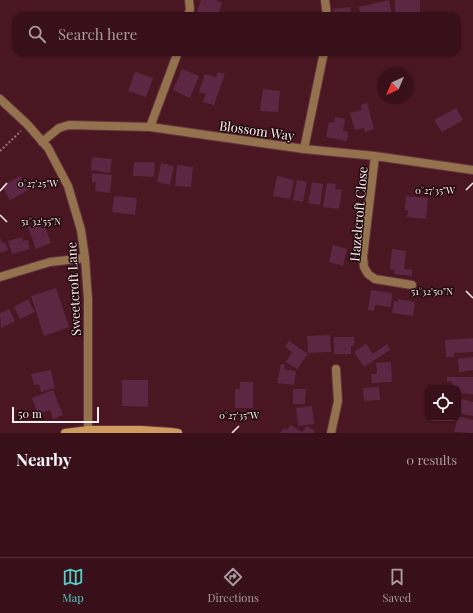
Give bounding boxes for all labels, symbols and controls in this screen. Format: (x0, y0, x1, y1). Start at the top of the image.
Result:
search box (12, 12, 461, 56)
icon: search (26, 23, 48, 45)
text: Search here (58, 24, 137, 44)
north arrow (377, 68, 413, 104)
street label: Blossom Way (218, 116, 296, 144)
street label: Hazelcroft Close (345, 165, 371, 262)
text: 0°27'25"W (18, 176, 59, 190)
text: 0°27'35"W (415, 183, 456, 197)
text: 51°32'55"N (21, 214, 61, 228)
street label: Sweetcroft Lane (62, 241, 84, 336)
text: 51°32'50"N (411, 284, 453, 298)
map controls (425, 385, 461, 421)
button: locate (425, 385, 461, 421)
scale bar (12, 405, 99, 424)
text: 50 m (18, 406, 42, 421)
text: 0°27'35"W (219, 408, 260, 422)
text: Nearby (16, 448, 71, 470)
text: 0 results (406, 451, 457, 468)
tab: Map (62, 566, 84, 605)
tab: Directions (207, 566, 259, 605)
tab: Saved (383, 566, 411, 605)

